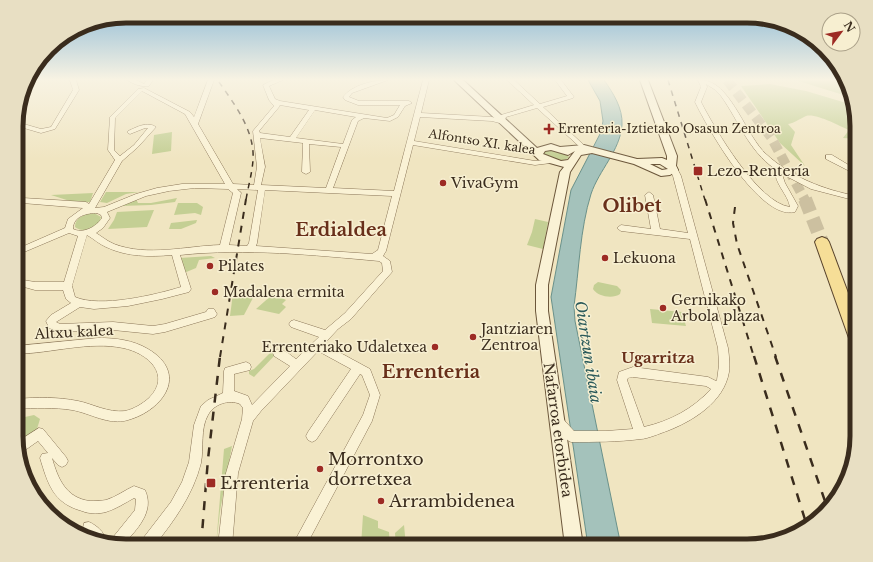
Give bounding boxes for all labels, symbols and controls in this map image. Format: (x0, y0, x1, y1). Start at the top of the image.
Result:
north arrow (821, 12, 861, 52)
text: N (841, 19, 859, 35)
place label: Errenteria-Iztietako Osasun Zentroa (558, 121, 781, 136)
marker: Errenteria-Iztietako Osasun Zentroa (543, 123, 555, 135)
street label: Alfontso XI. kalea (427, 125, 537, 157)
place label: Lezo-Rentería (707, 162, 810, 180)
marker: Lezo-Rentería (692, 165, 704, 177)
place label: VivaGym (450, 174, 519, 192)
marker: VivaGym (438, 178, 448, 188)
district label: Olibet (602, 195, 662, 217)
district label: Erdialdea (295, 219, 388, 241)
place label: Lekuona (613, 249, 676, 267)
marker: Lekuona (600, 253, 610, 263)
place label: Pilates (218, 257, 264, 275)
marker: Pilates (205, 261, 215, 271)
place label: Madalena ermita (223, 283, 345, 301)
marker: Madalena ermita (210, 287, 220, 297)
place label: Gernikako Arbola plaza (670, 291, 761, 325)
water label: Oiartzun ibaia (571, 299, 606, 404)
marker: Gernikako Arbola plaza (658, 303, 668, 313)
place label: Jantziaren Zentroa (479, 320, 554, 354)
street label: Altxu kalea (33, 321, 114, 343)
marker: Jantziaren Zentroa (468, 332, 478, 342)
place label: Errenteriako Udaletxea (262, 338, 427, 356)
marker: Errenteriako Udaletxea (430, 342, 440, 352)
district label: Ugarritza (621, 348, 695, 367)
district label: Errenteria (382, 361, 481, 383)
street label: Nafarroa etorbidea (540, 362, 576, 499)
place label: Morrontxo dorretxea (328, 449, 424, 490)
marker: Morrontxo dorretxea (315, 464, 325, 474)
place label: Errenteria (220, 473, 310, 494)
marker: Errenteria (205, 477, 217, 489)
place label: Arrambidenea (388, 491, 516, 512)
marker: Arrambidenea (376, 496, 386, 506)

